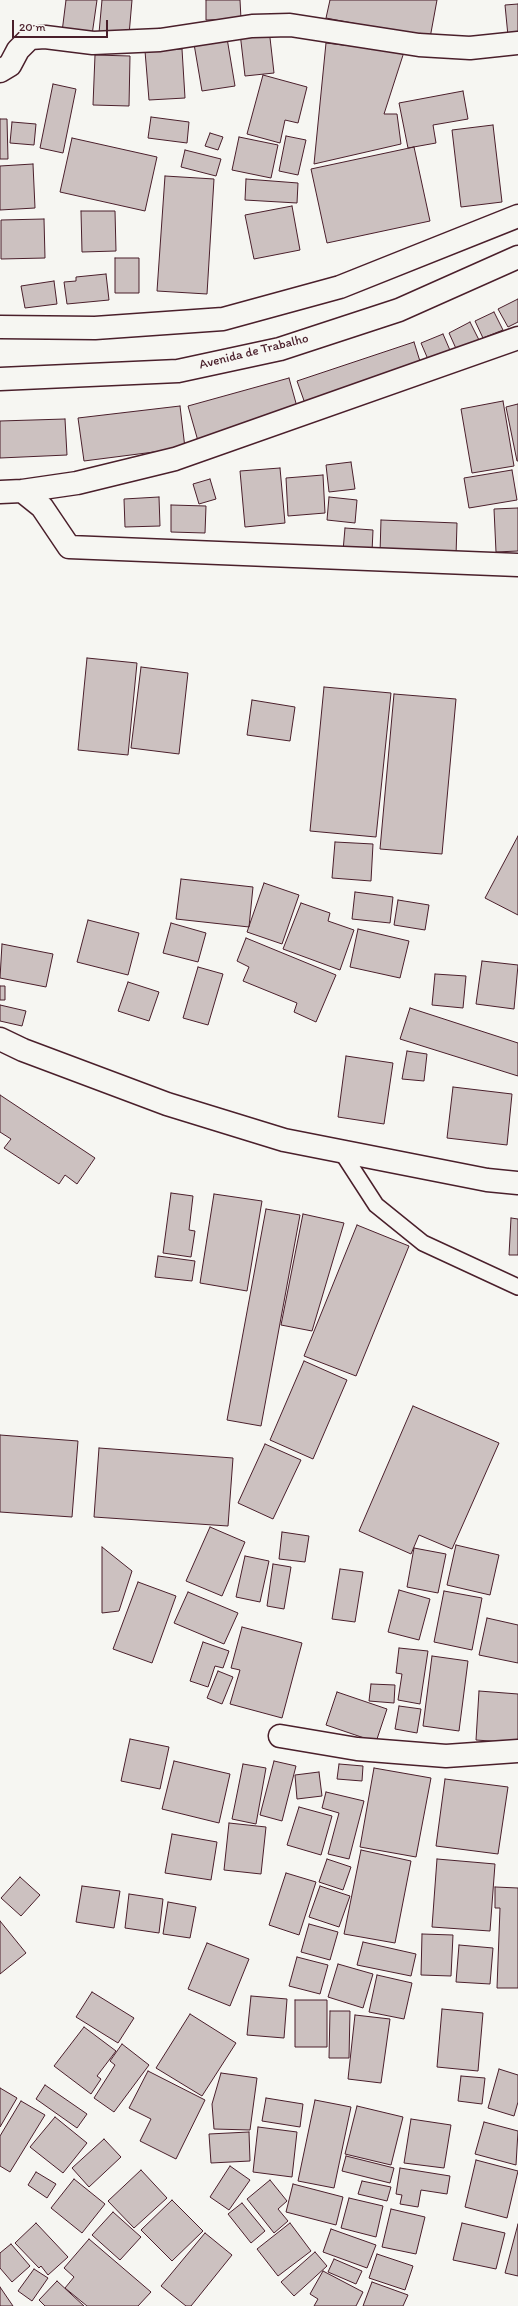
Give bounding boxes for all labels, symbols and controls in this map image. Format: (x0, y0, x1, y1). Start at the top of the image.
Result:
scale bar (14, 12, 110, 38)
text: 20 m (19, 20, 46, 34)
street label: Avenida de Trabalho (198, 331, 310, 373)

